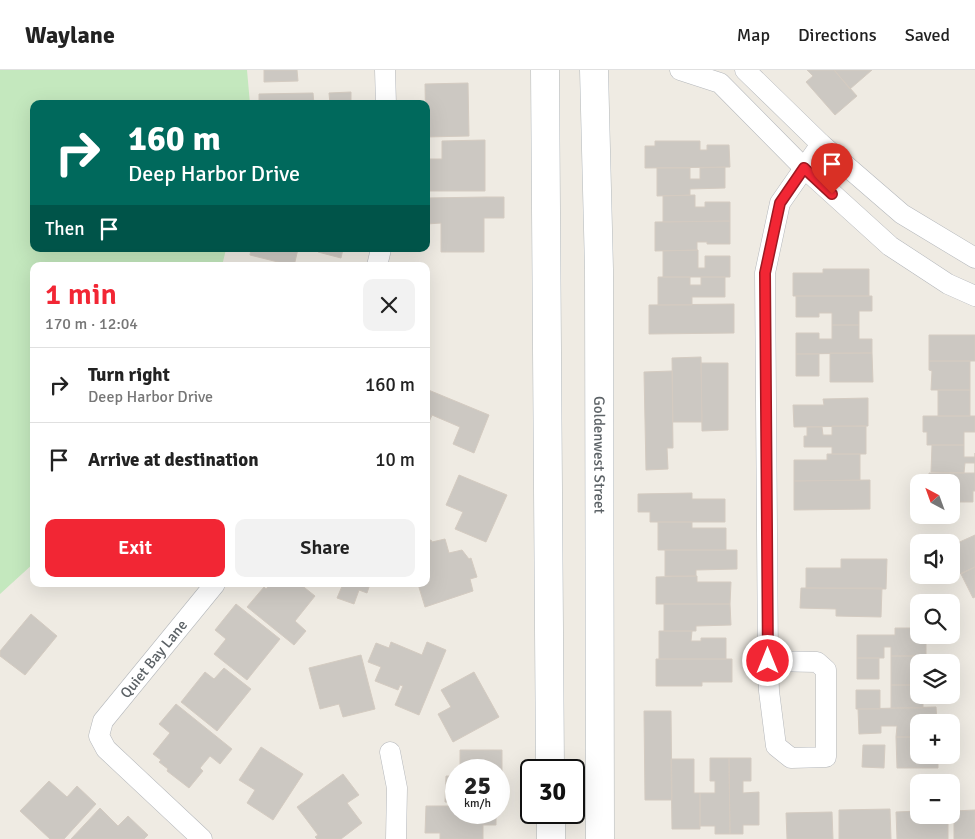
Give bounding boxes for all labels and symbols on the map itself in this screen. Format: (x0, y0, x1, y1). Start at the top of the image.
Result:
pin (811, 143, 853, 194)
street label: Goldenwest Street (590, 396, 608, 514)
north arrow (910, 474, 960, 524)
street label: Quiet Bay Lane (116, 616, 191, 702)
position arrow (741, 634, 793, 686)
speed limit sign: 30 (520, 759, 585, 824)

